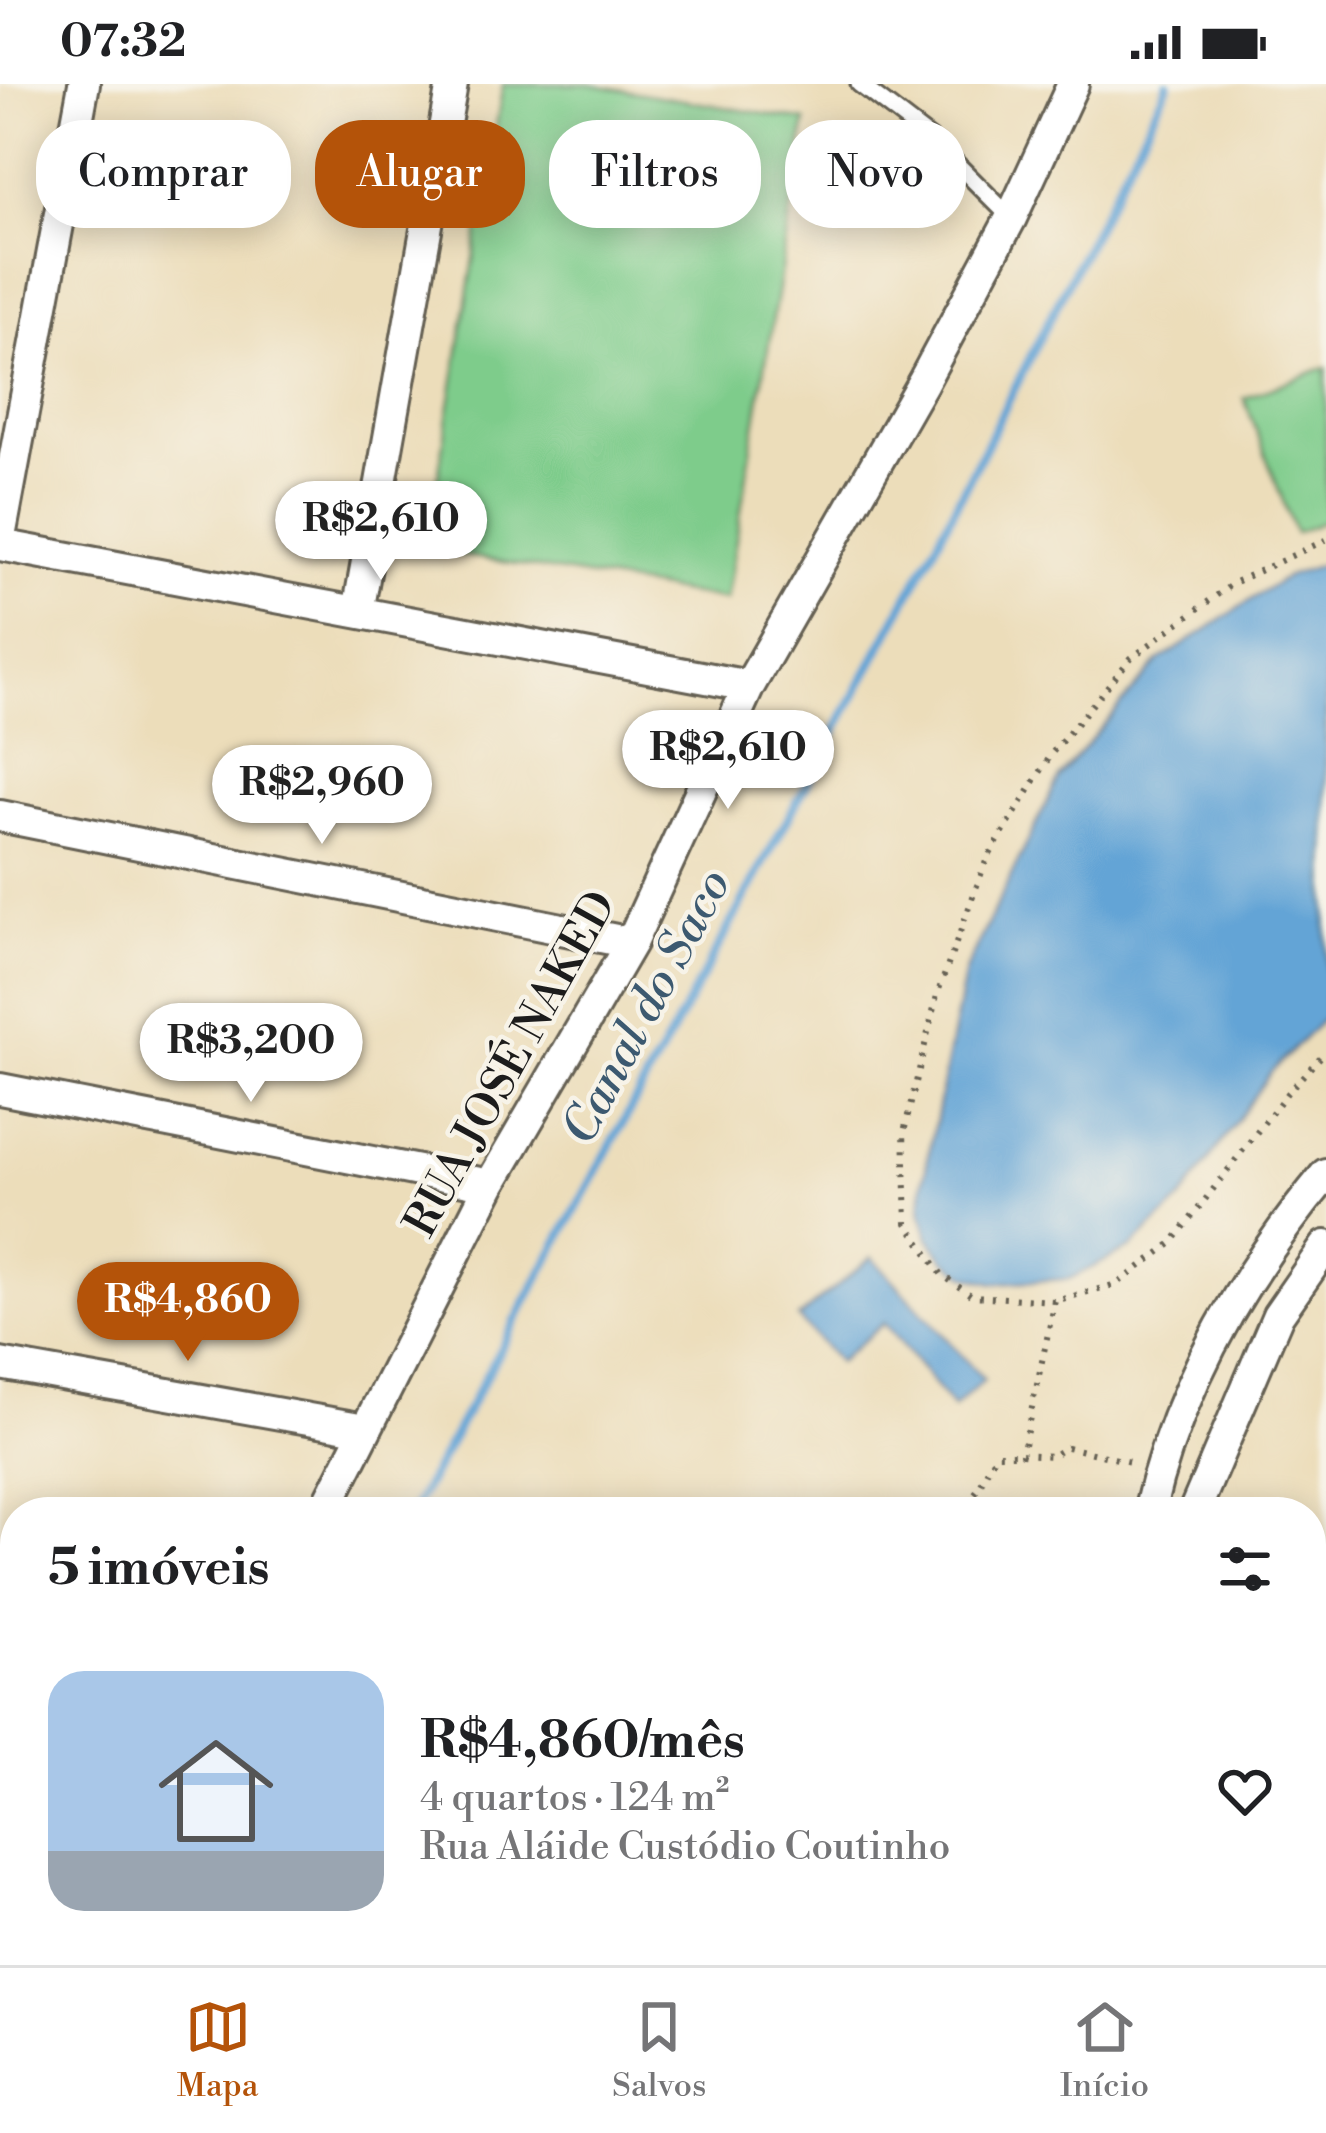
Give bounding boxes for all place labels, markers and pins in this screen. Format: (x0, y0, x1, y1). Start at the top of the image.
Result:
pin: R$2,610 (270, 481, 492, 583)
pin: R$2,610 (617, 710, 839, 812)
pin: R$2,960 (211, 745, 433, 847)
pin: R$3,200 (140, 1003, 362, 1105)
pin: R$4,860 (77, 1262, 299, 1364)

